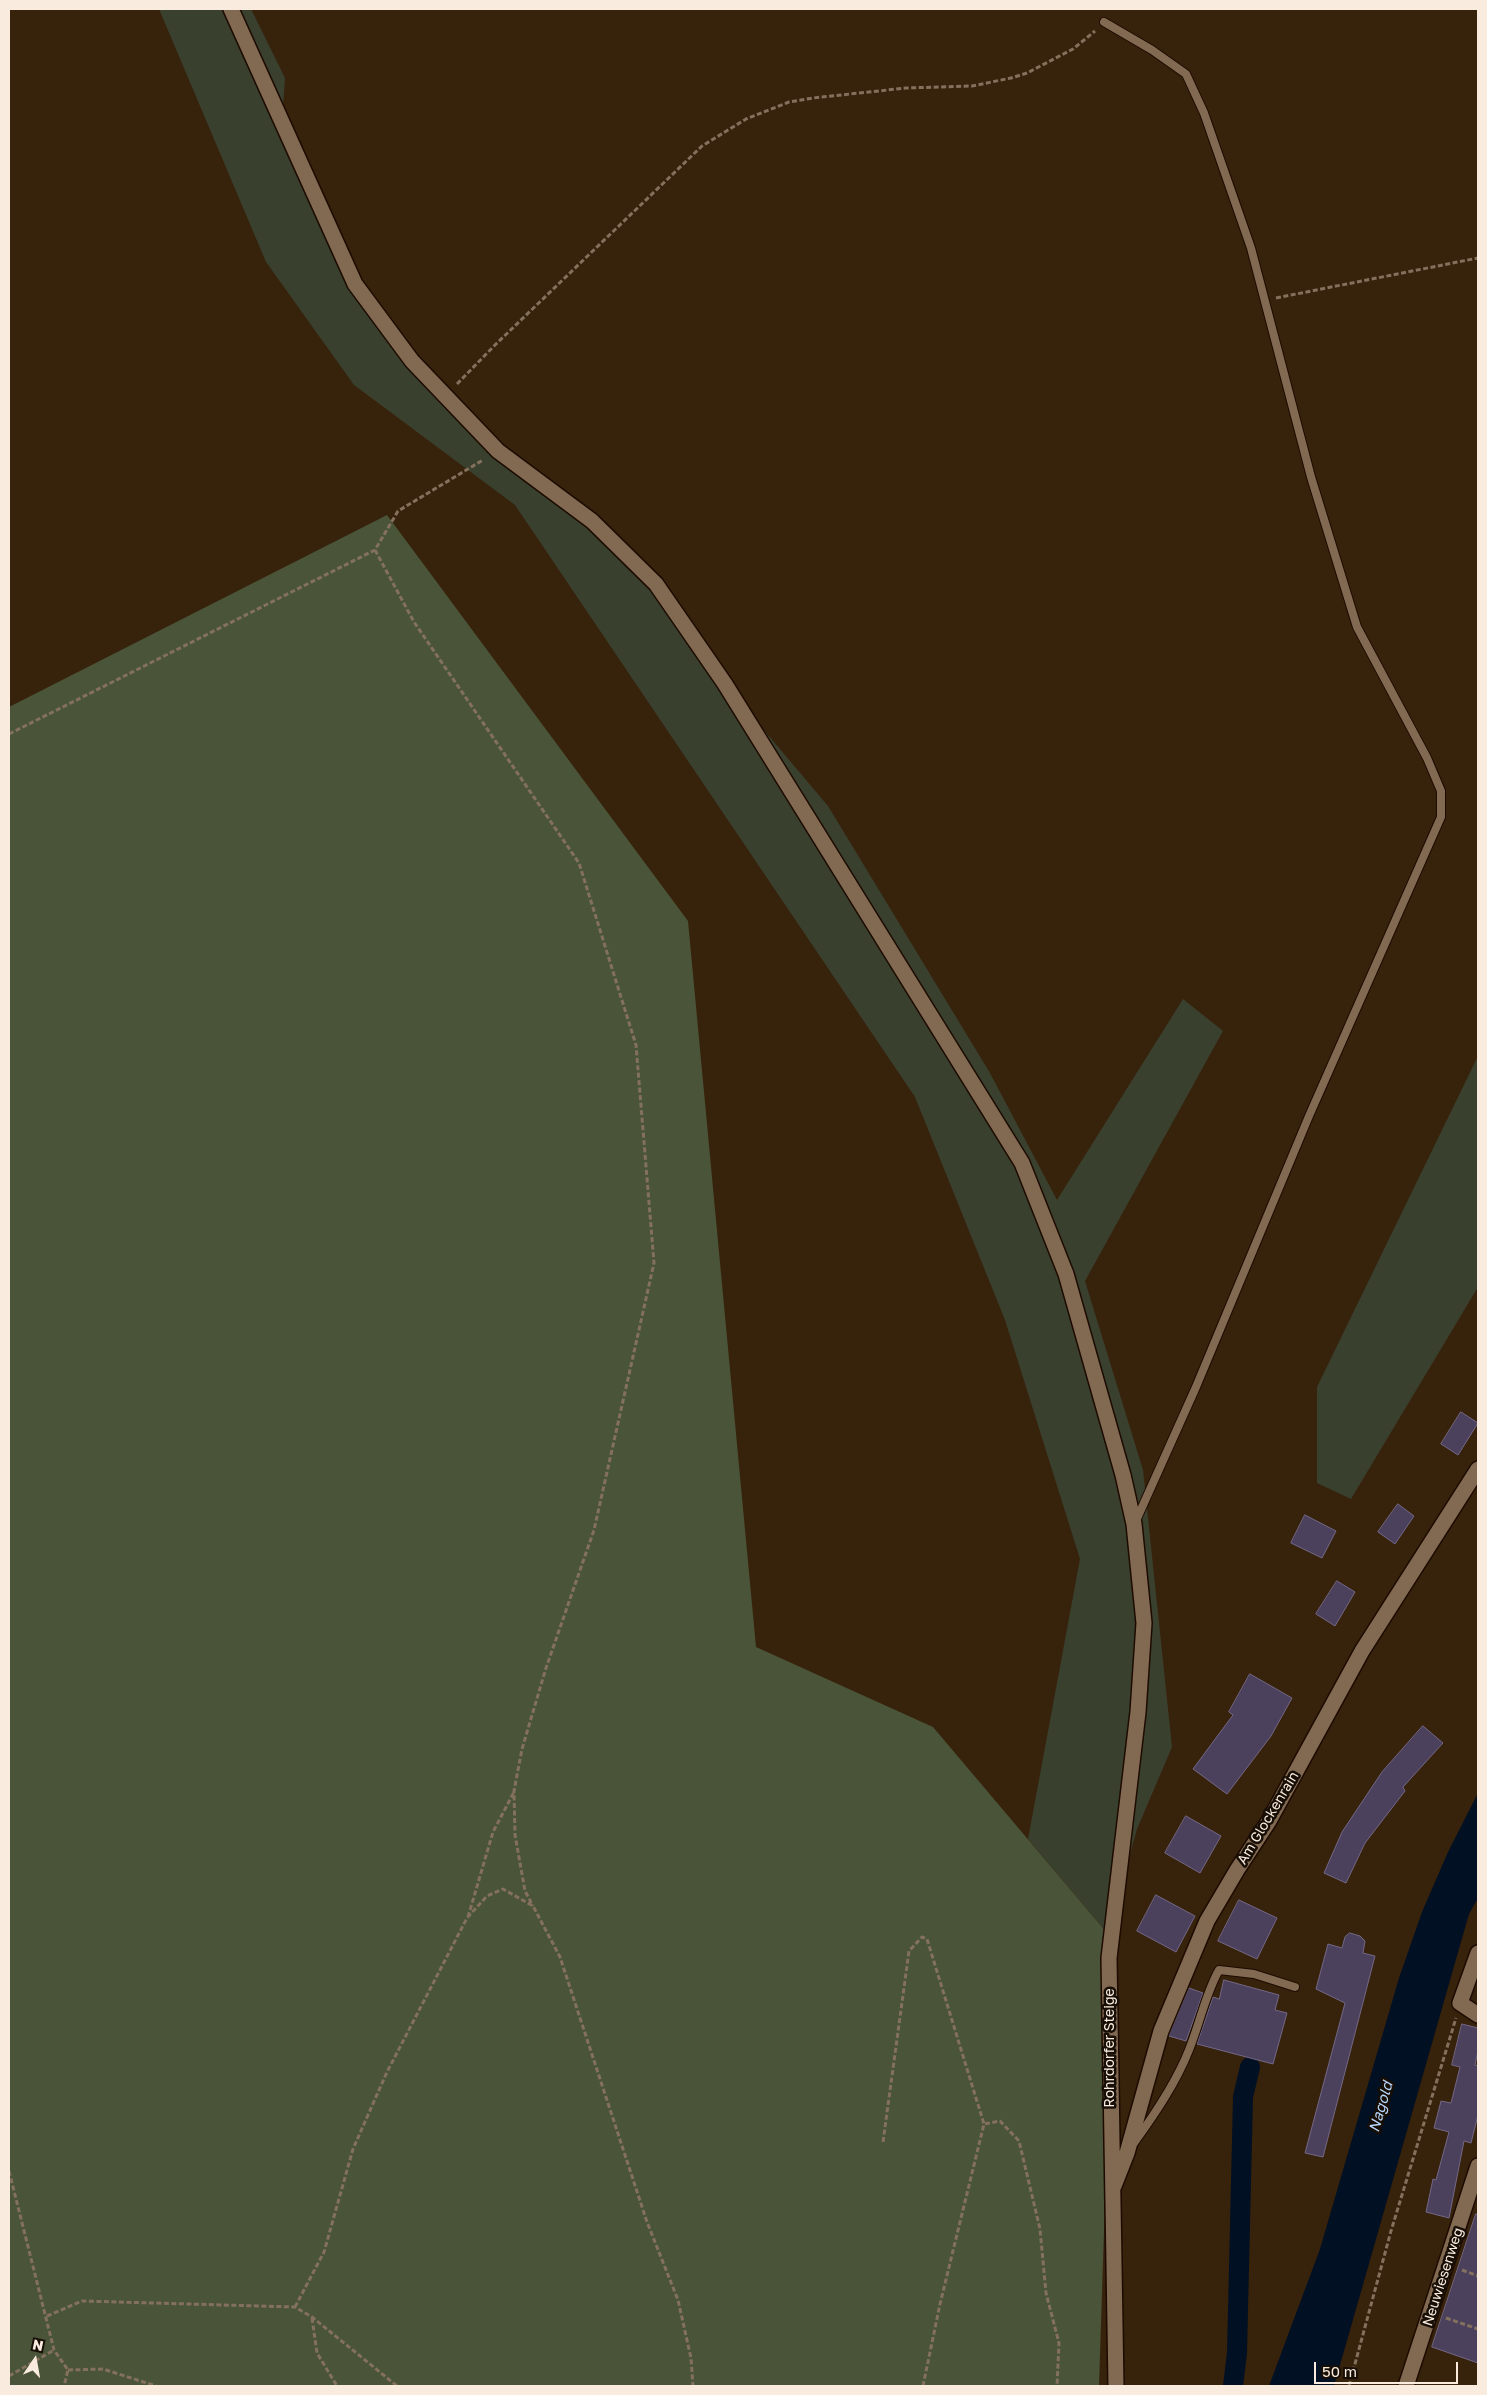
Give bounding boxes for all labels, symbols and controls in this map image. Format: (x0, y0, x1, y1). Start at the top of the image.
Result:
street label: Am Glockenrain (1234, 1768, 1302, 1868)
street label: Rohrdorfer Steige (1102, 1988, 1118, 2108)
water label: Nagold (1365, 2080, 1397, 2134)
street label: Neuwiesenweg (1419, 2226, 1467, 2328)
north arrow (10, 2335, 60, 2385)
text: N (31, 2335, 45, 2354)
scale bar (1317, 2352, 1461, 2384)
text: 50 m (1322, 2362, 1357, 2380)

